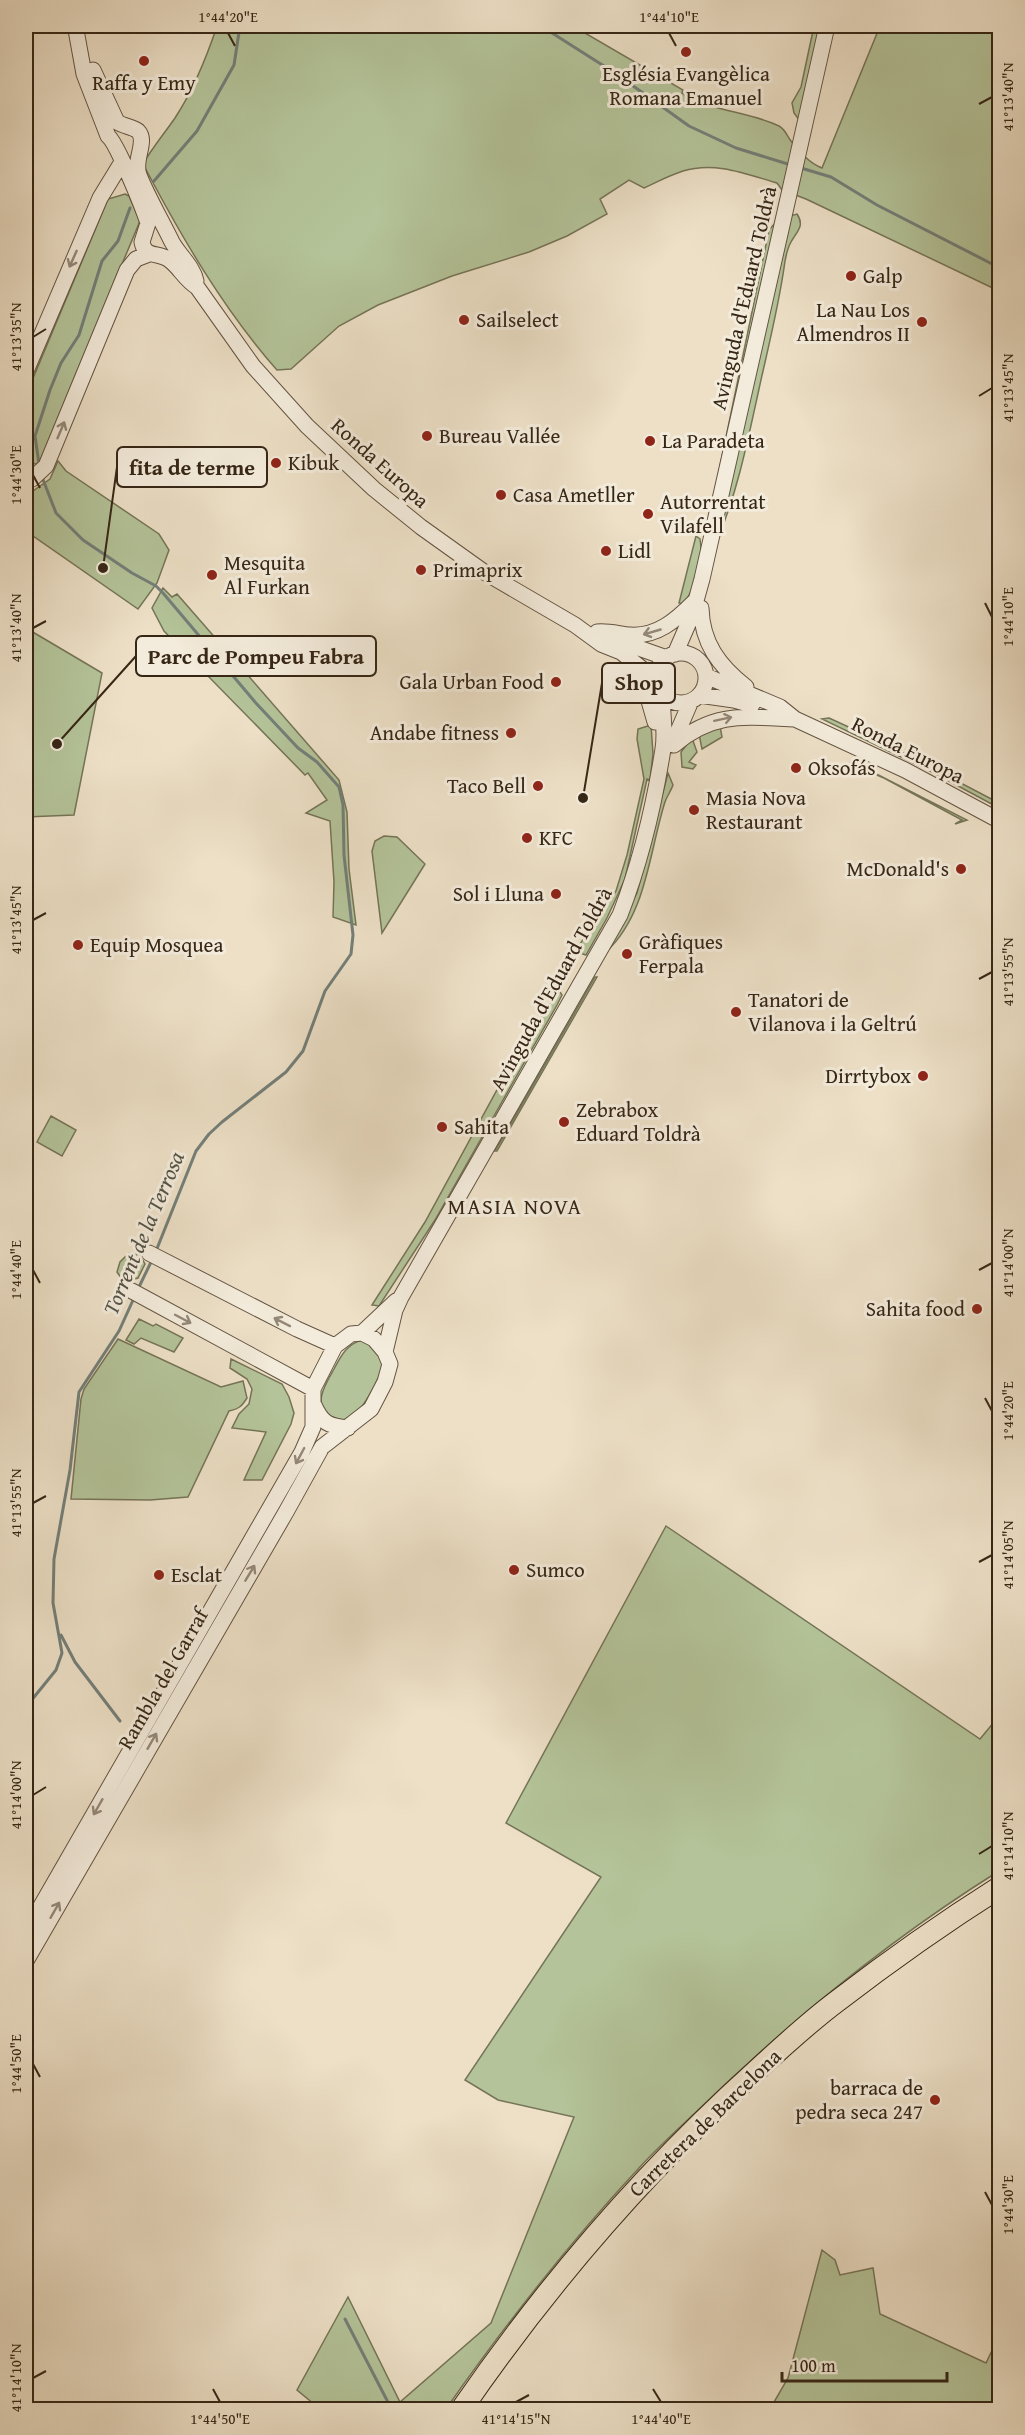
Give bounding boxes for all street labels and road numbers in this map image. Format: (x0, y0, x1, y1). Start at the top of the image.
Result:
street label: Avinguda d'Eduard Toldrà (703, 183, 784, 413)
street label: Ronda Europa (324, 410, 436, 515)
street label: Ronda Europa (847, 708, 970, 791)
street label: Avinguda d'Eduard Toldrà (482, 881, 620, 1096)
street label: Rambla del Garraf (110, 1601, 217, 1755)
street label: Carretera de Barcelona (621, 2041, 788, 2204)

